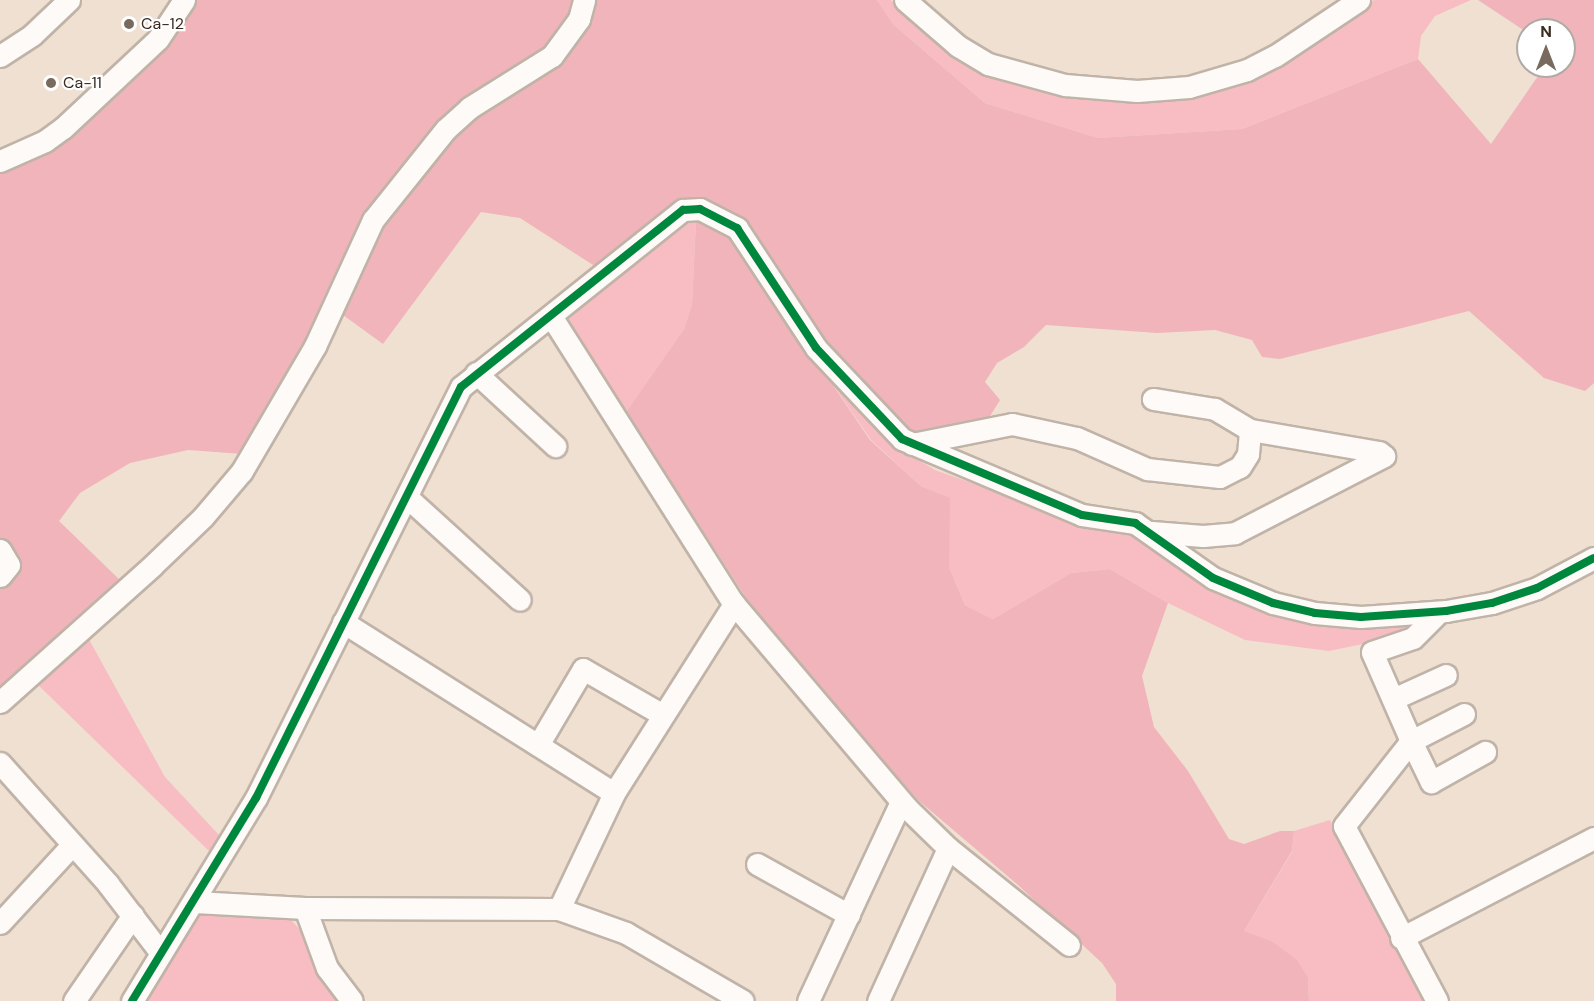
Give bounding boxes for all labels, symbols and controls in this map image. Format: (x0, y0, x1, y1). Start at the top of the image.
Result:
place label: Ca-12 (141, 14, 184, 34)
marker: Ca-12 (122, 17, 136, 31)
north arrow (1516, 18, 1576, 78)
text: N (1540, 21, 1552, 42)
place label: Ca-11 (63, 73, 102, 93)
marker: Ca-11 (44, 76, 58, 90)

